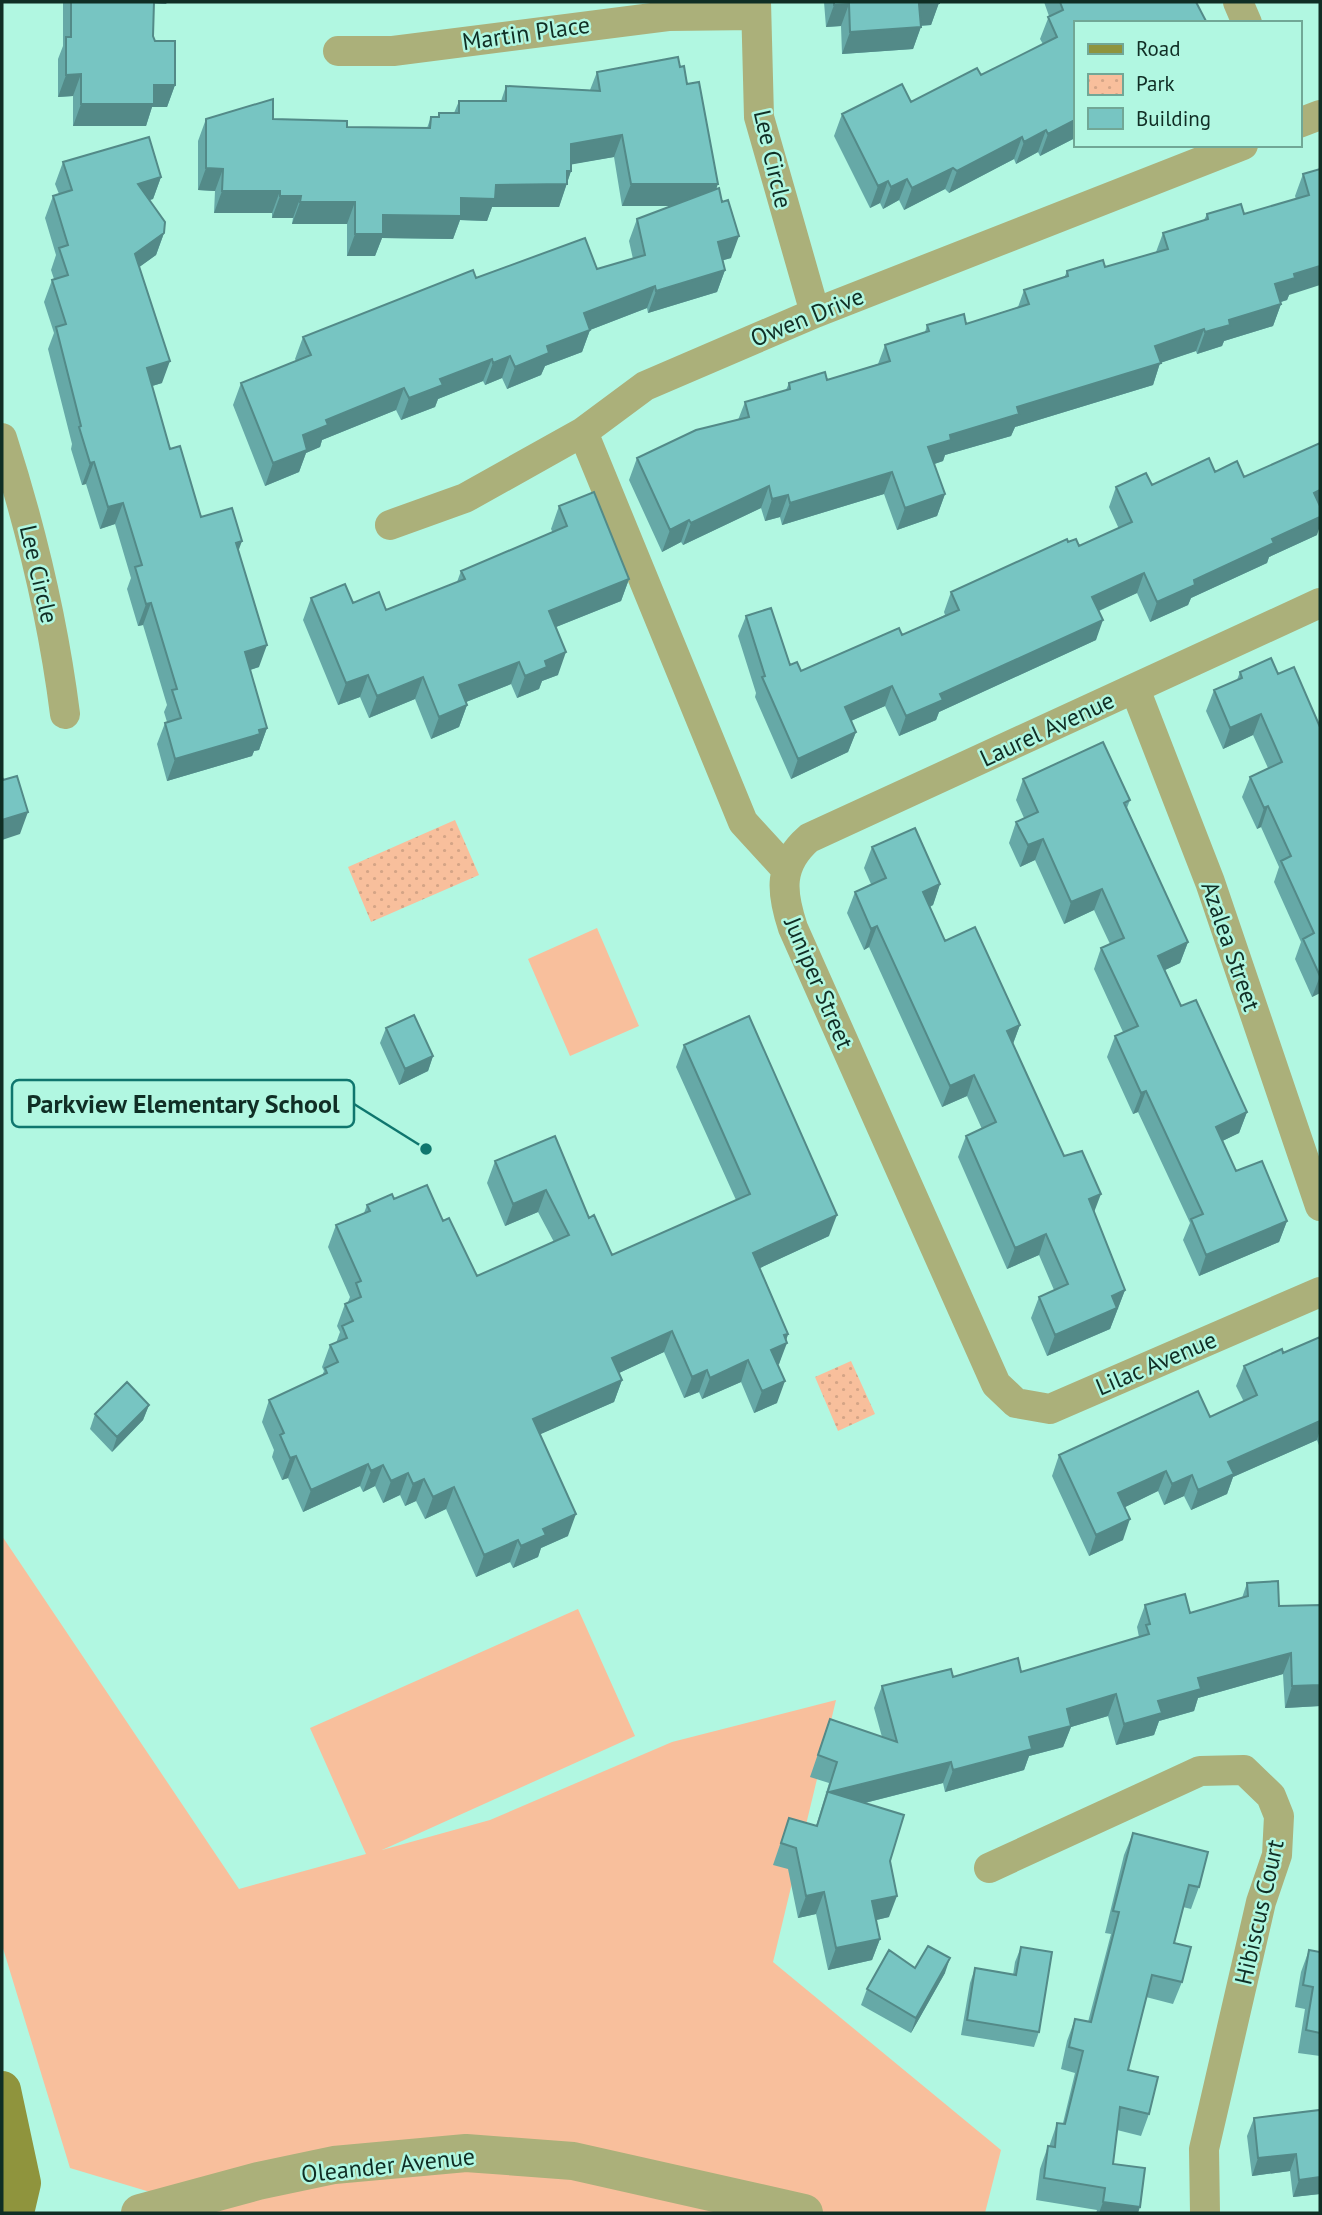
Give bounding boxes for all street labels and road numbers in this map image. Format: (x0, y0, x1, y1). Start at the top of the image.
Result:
street label: Martin Place (460, 9, 592, 57)
street label: Lee Circle (747, 107, 799, 211)
street label: Owen Drive (746, 280, 868, 354)
street label: Lee Circle (13, 522, 65, 626)
street label: Laurel Avenue (975, 684, 1119, 774)
street label: Azalea Street (1194, 877, 1268, 1015)
street label: Juniper Street (777, 911, 861, 1054)
street label: Lilac Avenue (1091, 1324, 1221, 1402)
street label: Hibiscus Court (1227, 1836, 1291, 1988)
street label: Oleander Avenue (300, 2140, 476, 2190)

